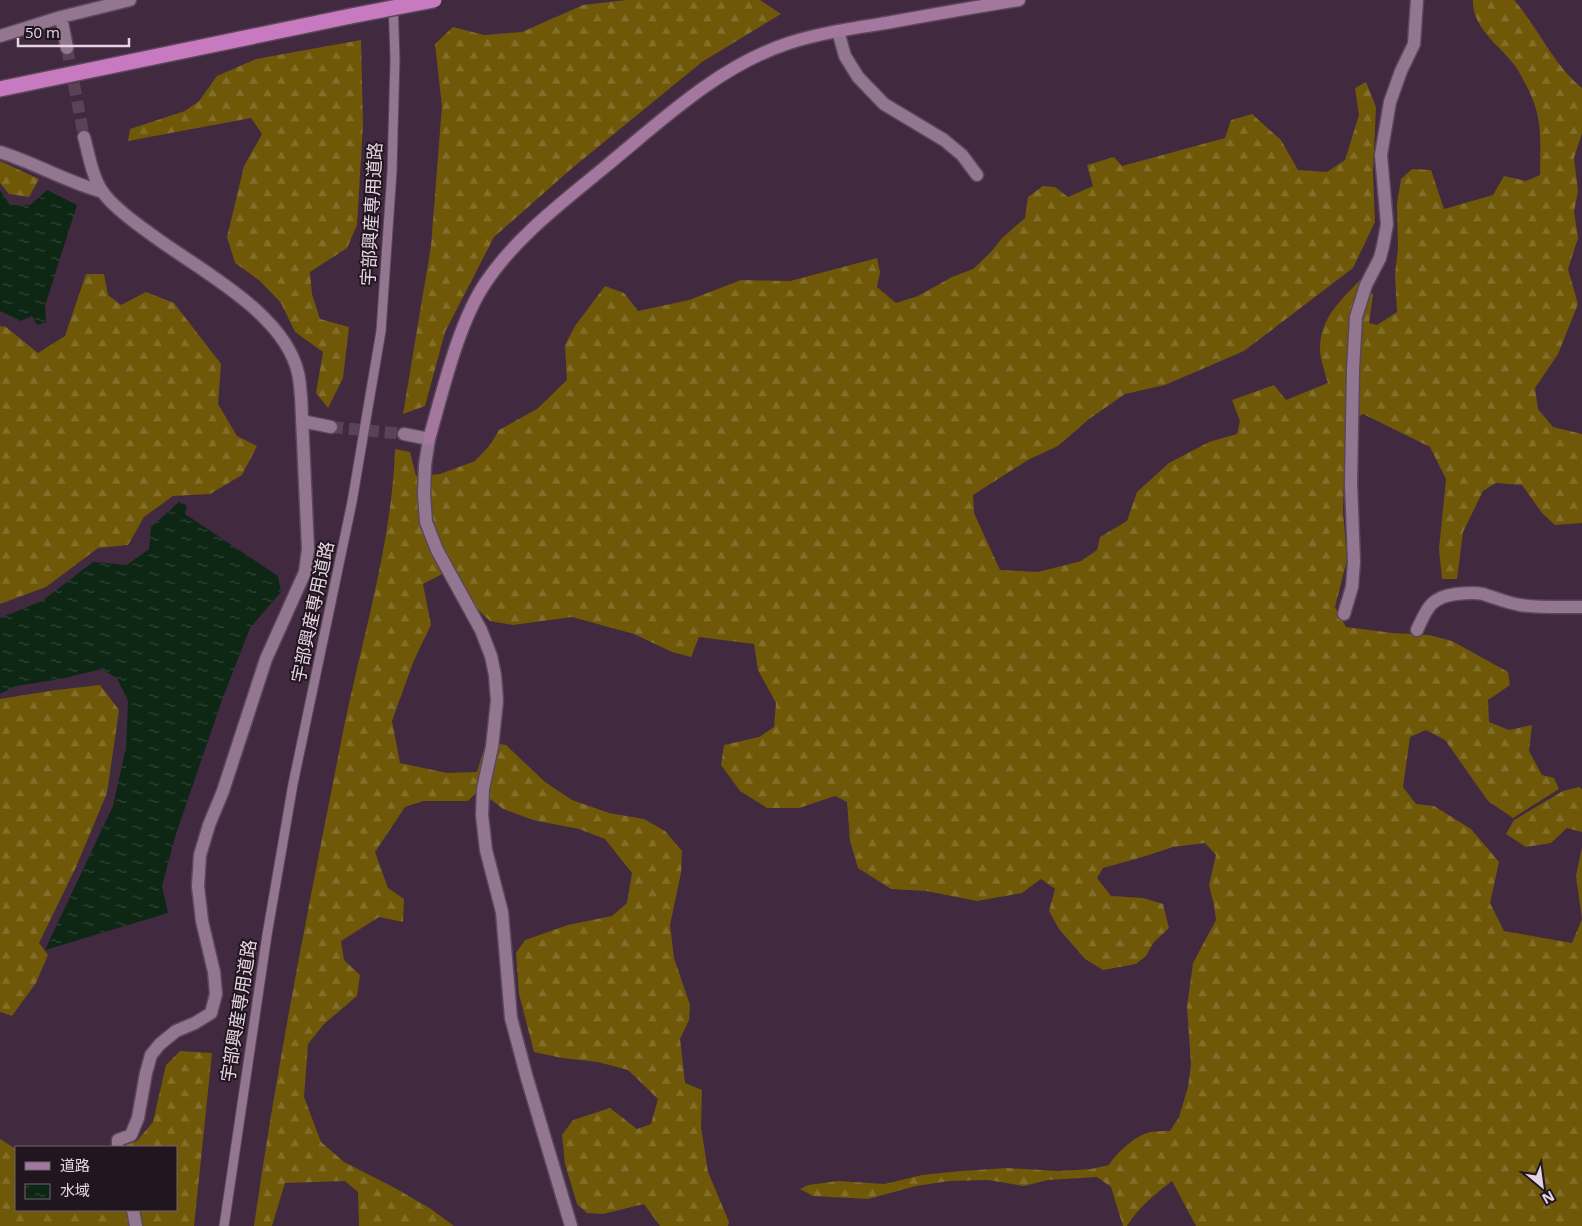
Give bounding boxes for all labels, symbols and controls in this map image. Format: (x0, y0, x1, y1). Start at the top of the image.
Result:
scale bar (18, 15, 129, 47)
text: 50 m (25, 22, 60, 42)
street label: 宇部興産専用道路 (355, 141, 387, 286)
street label: 宇部興産専用道路 (285, 539, 339, 685)
street label: 宇部興産専用道路 (215, 938, 261, 1084)
legend (15, 1146, 178, 1211)
text: 道路 (60, 1155, 90, 1175)
north arrow (1517, 1161, 1567, 1211)
text: 水域 (60, 1180, 90, 1200)
text: N (1539, 1187, 1558, 1209)

